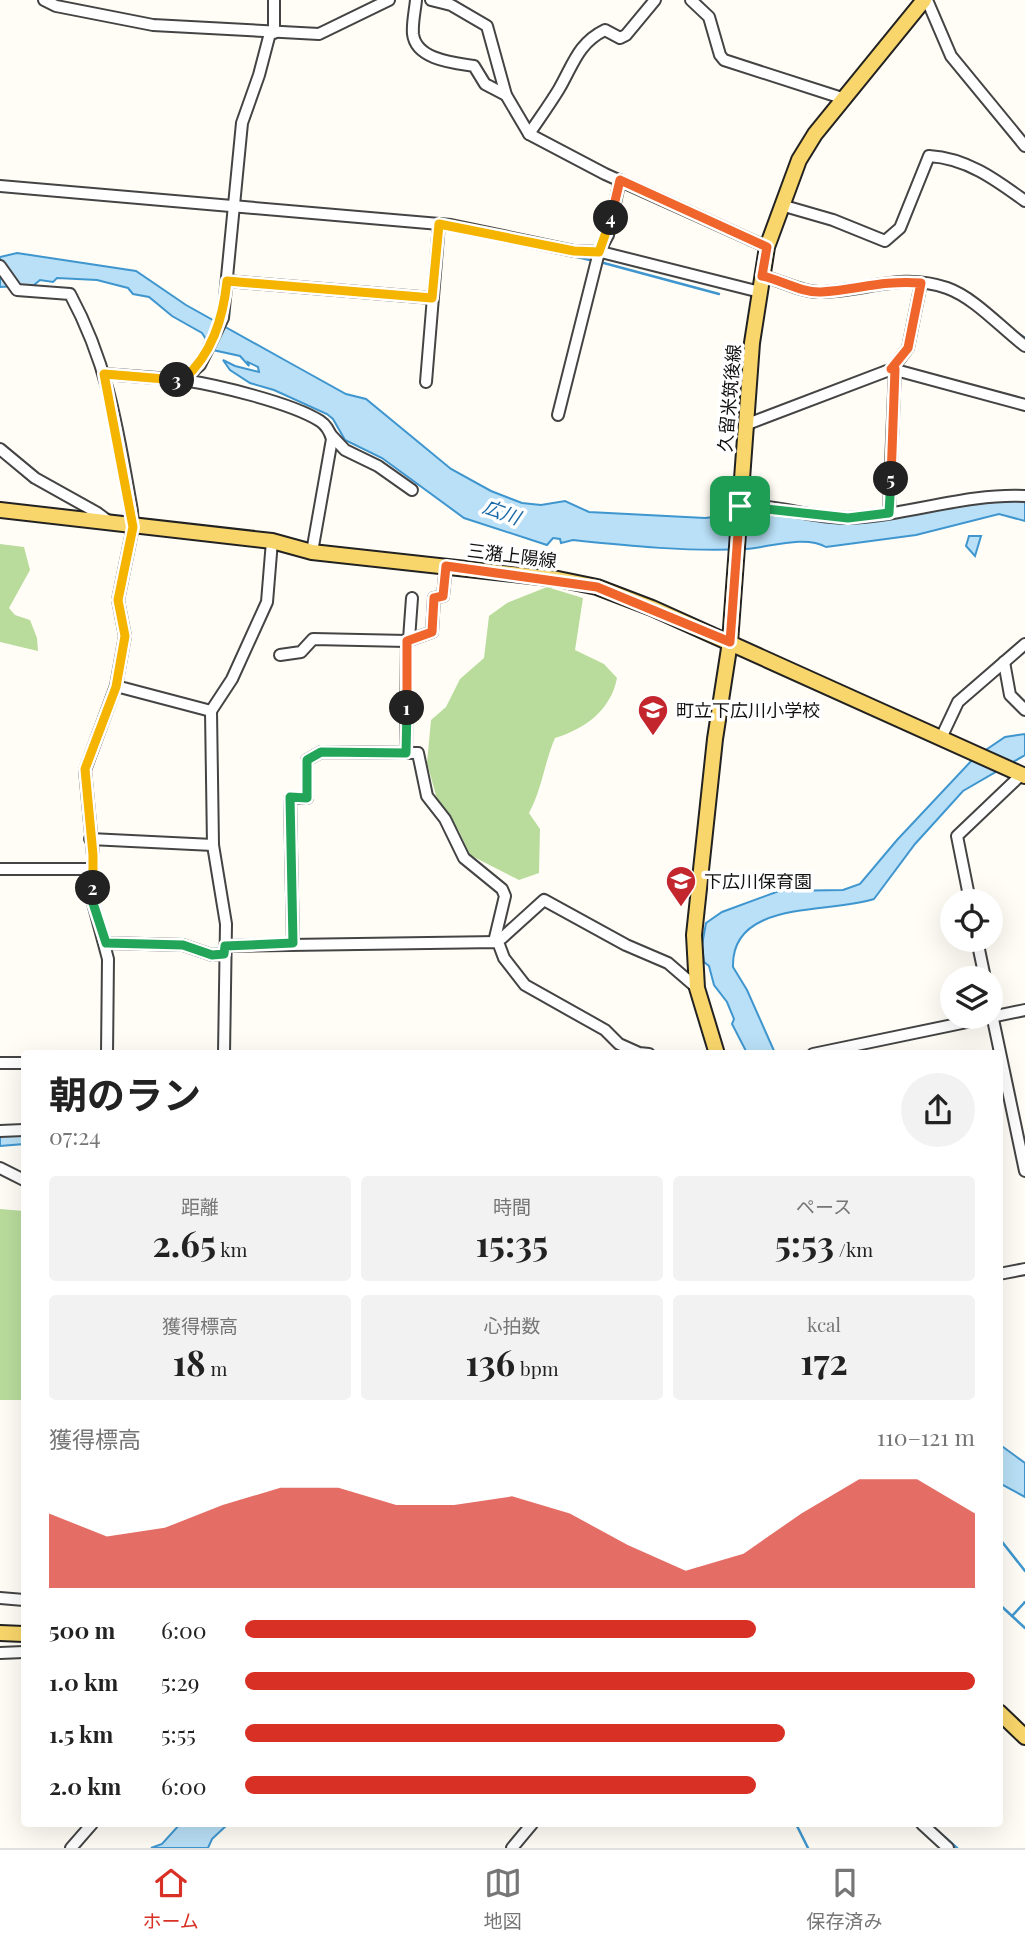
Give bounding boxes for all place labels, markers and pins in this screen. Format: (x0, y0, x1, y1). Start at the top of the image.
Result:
pin: 4 (594, 200, 628, 235)
pin: 3 (160, 362, 194, 398)
pin: 5 (874, 462, 908, 496)
pin (710, 476, 770, 536)
pin: 1 (390, 690, 424, 726)
school or university icon: 町立下広川小学校 (636, 693, 670, 737)
place label: 町立下広川小学校 (676, 698, 820, 722)
school or university icon: 下広川保育園 (664, 864, 698, 908)
place label: 下広川保育園 (704, 869, 812, 893)
pin: 2 (76, 870, 110, 906)

